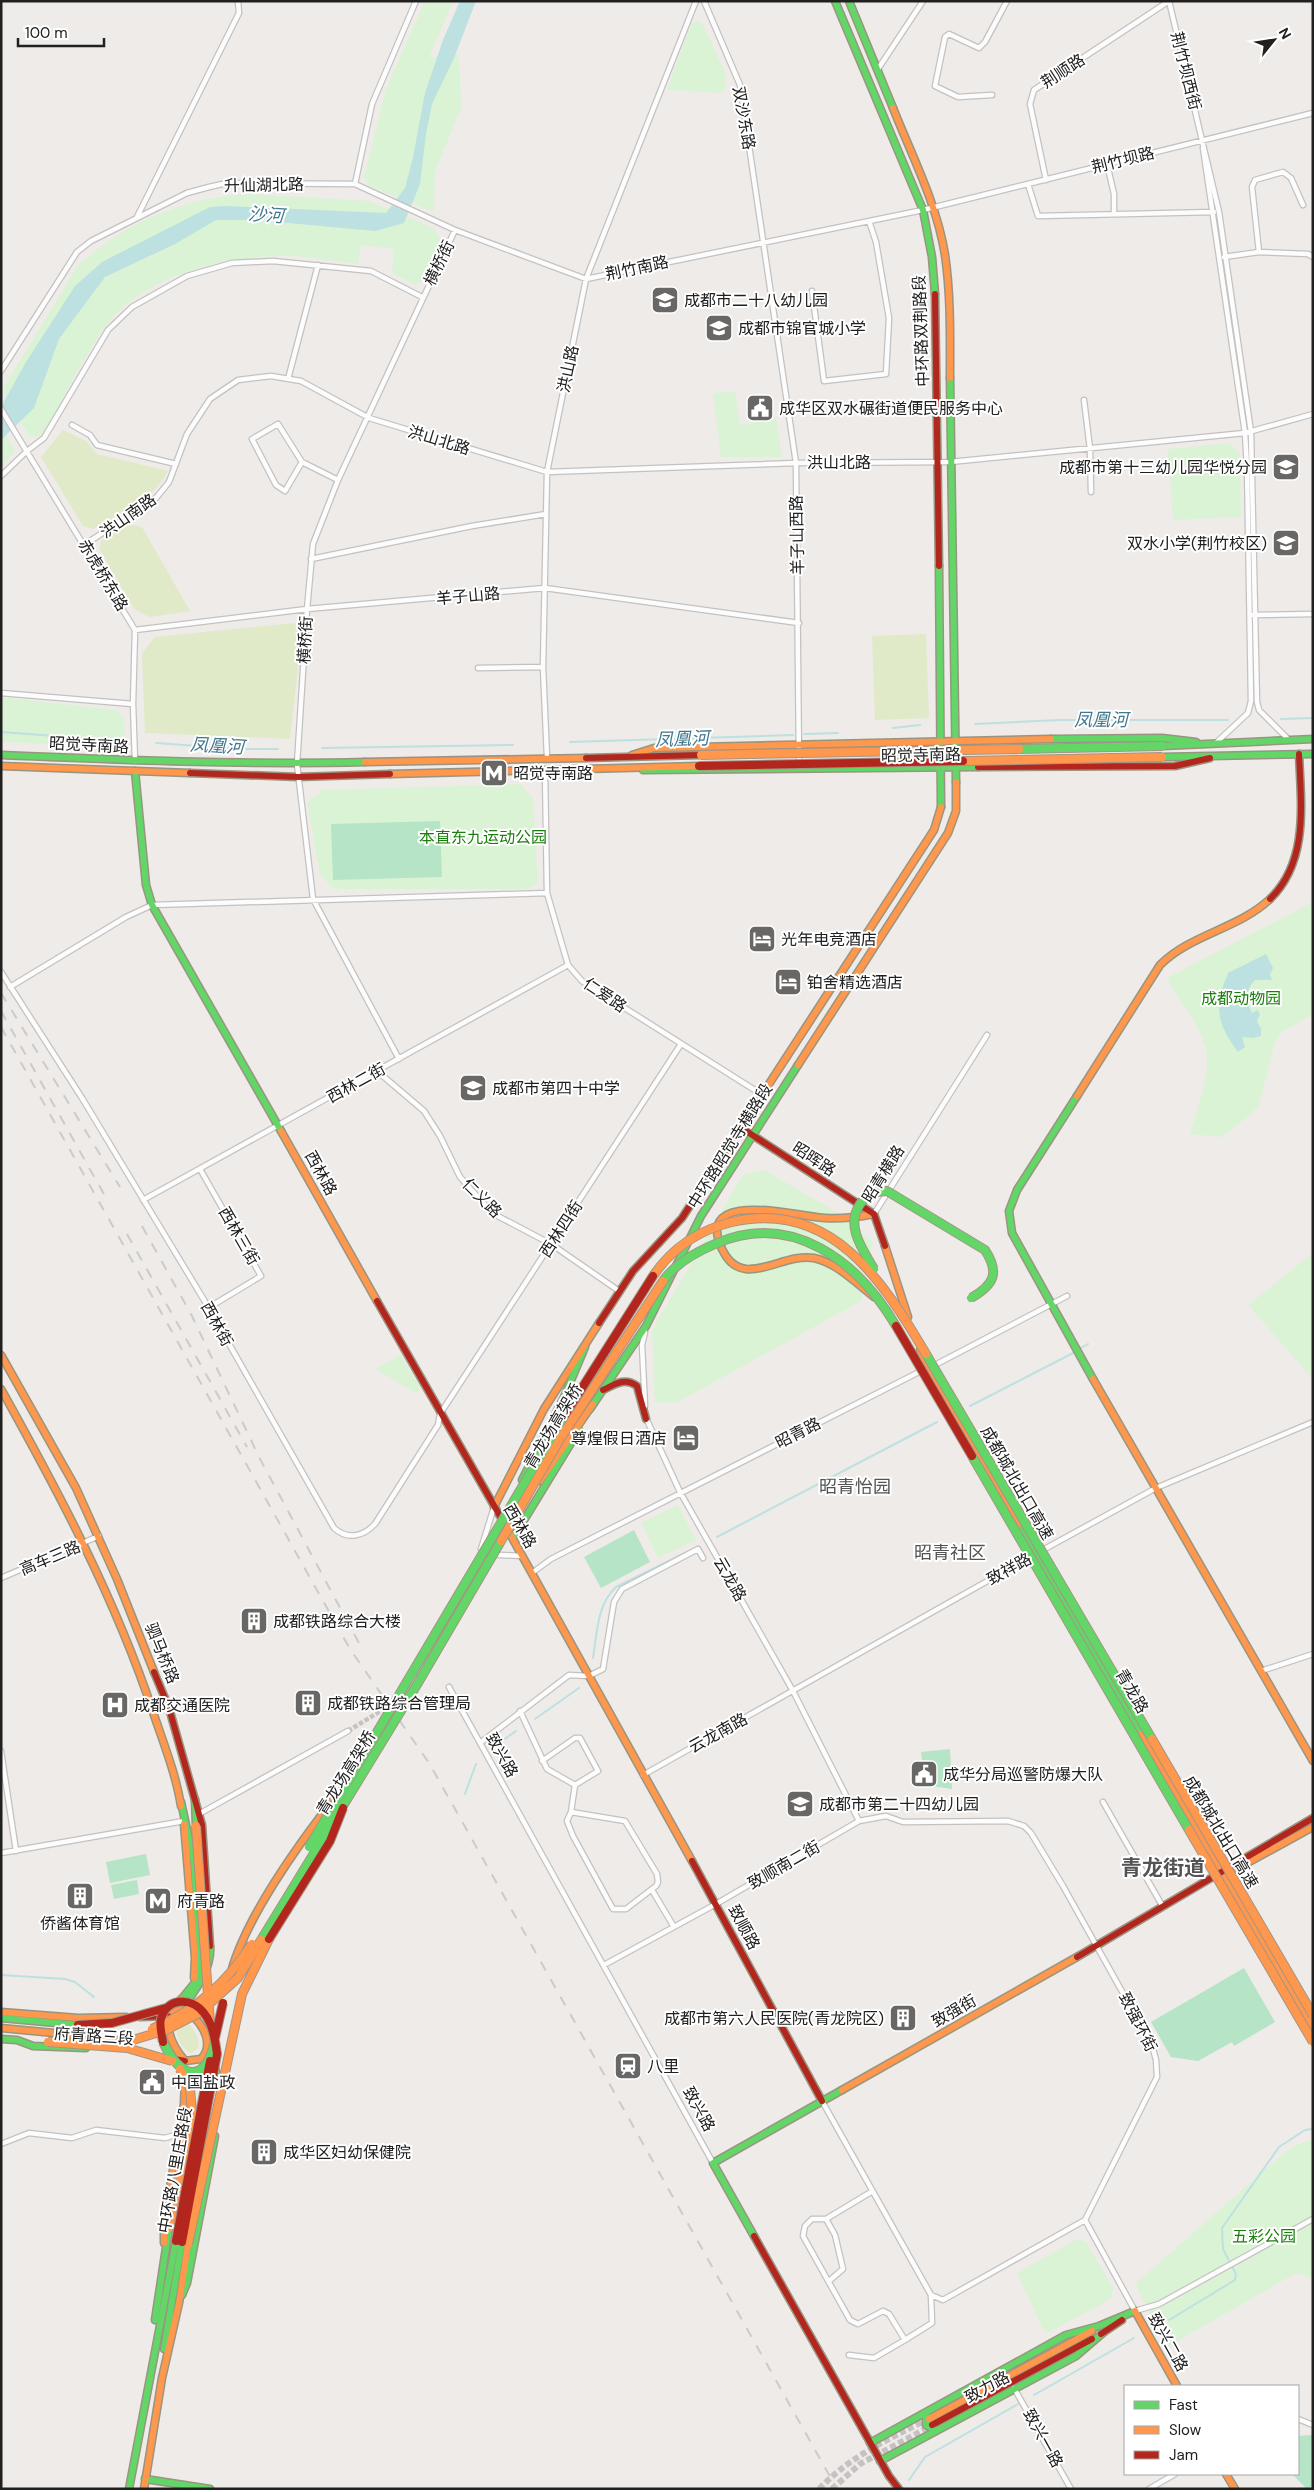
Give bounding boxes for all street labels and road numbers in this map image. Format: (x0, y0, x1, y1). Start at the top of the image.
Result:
street label: 荆竹坝西街 (1166, 30, 1206, 112)
street label: 荆顺路 (1037, 49, 1089, 93)
street label: 双沙东路 (728, 85, 760, 151)
street label: 荆竹坝路 (1089, 142, 1157, 178)
street label: 升仙湖北路 (224, 174, 304, 196)
street label: 横桥街 (419, 237, 459, 289)
street label: 荆竹南路 (604, 251, 670, 285)
street label: 中环路双荆路段 (909, 275, 933, 387)
street label: 洪山路 (553, 343, 583, 395)
street label: 洪山北路 (405, 421, 473, 459)
street label: 洪山北路 (807, 452, 871, 473)
street label: 洪山南路 (96, 489, 160, 543)
street label: 羊子山西路 (786, 495, 808, 575)
street label: 赤虎桥东路 (73, 535, 133, 615)
street label: 羊子山路 (435, 583, 501, 609)
street label: 横桥街 (293, 615, 317, 665)
street label: 昭觉寺南路 (48, 732, 130, 758)
street label: 昭觉寺南路 (881, 744, 961, 766)
street label: 仁爱路 (579, 973, 631, 1017)
street label: 西林二街 (323, 1058, 389, 1108)
street label: 中环路昭觉寺横路段 (683, 1079, 777, 1213)
street label: 昭晖路 (788, 1137, 840, 1181)
street label: 昭青横路 (857, 1141, 909, 1207)
street label: 西林路 (300, 1147, 342, 1199)
street label: 仁义路 (458, 1174, 506, 1222)
street label: 西林四街 (535, 1196, 587, 1262)
street label: 西林三街 (214, 1203, 264, 1269)
street label: 西林街 (196, 1298, 238, 1350)
street label: 青龙场高架桥 (519, 1379, 587, 1473)
street label: 昭青路 (772, 1413, 824, 1453)
street label: 成都城北出口高速 (976, 1422, 1058, 1544)
street label: 西林路 (499, 1500, 541, 1552)
street label: 高车三路 (16, 1536, 84, 1580)
street label: 致祥路 (983, 1548, 1035, 1590)
street label: 云龙路 (709, 1553, 751, 1605)
street label: 驷马桥路 (140, 1619, 184, 1687)
street label: 青龙路 (1111, 1665, 1153, 1717)
street label: 云龙南路 (685, 1708, 751, 1758)
street label: 青龙场高架桥 (312, 1727, 380, 1819)
street label: 致兴路 (481, 1729, 523, 1781)
street label: 成都城北出口高速 (1179, 1772, 1263, 1892)
street label: 致顺南二街 (744, 1836, 824, 1894)
street label: 致顺路 (723, 1901, 765, 1953)
street label: 致强环街 (1114, 1989, 1162, 2055)
street label: 致强街 (928, 1990, 980, 2032)
street label: 府青路三段 (53, 2023, 135, 2049)
street label: 致兴路 (678, 2083, 720, 2135)
street label: 中环路八里庄路段 (154, 2105, 196, 2235)
street label: 致兴二路 (1143, 2309, 1193, 2375)
street label: 致力路 (961, 2366, 1013, 2408)
street label: 致兴一路 (1018, 2405, 1068, 2471)

